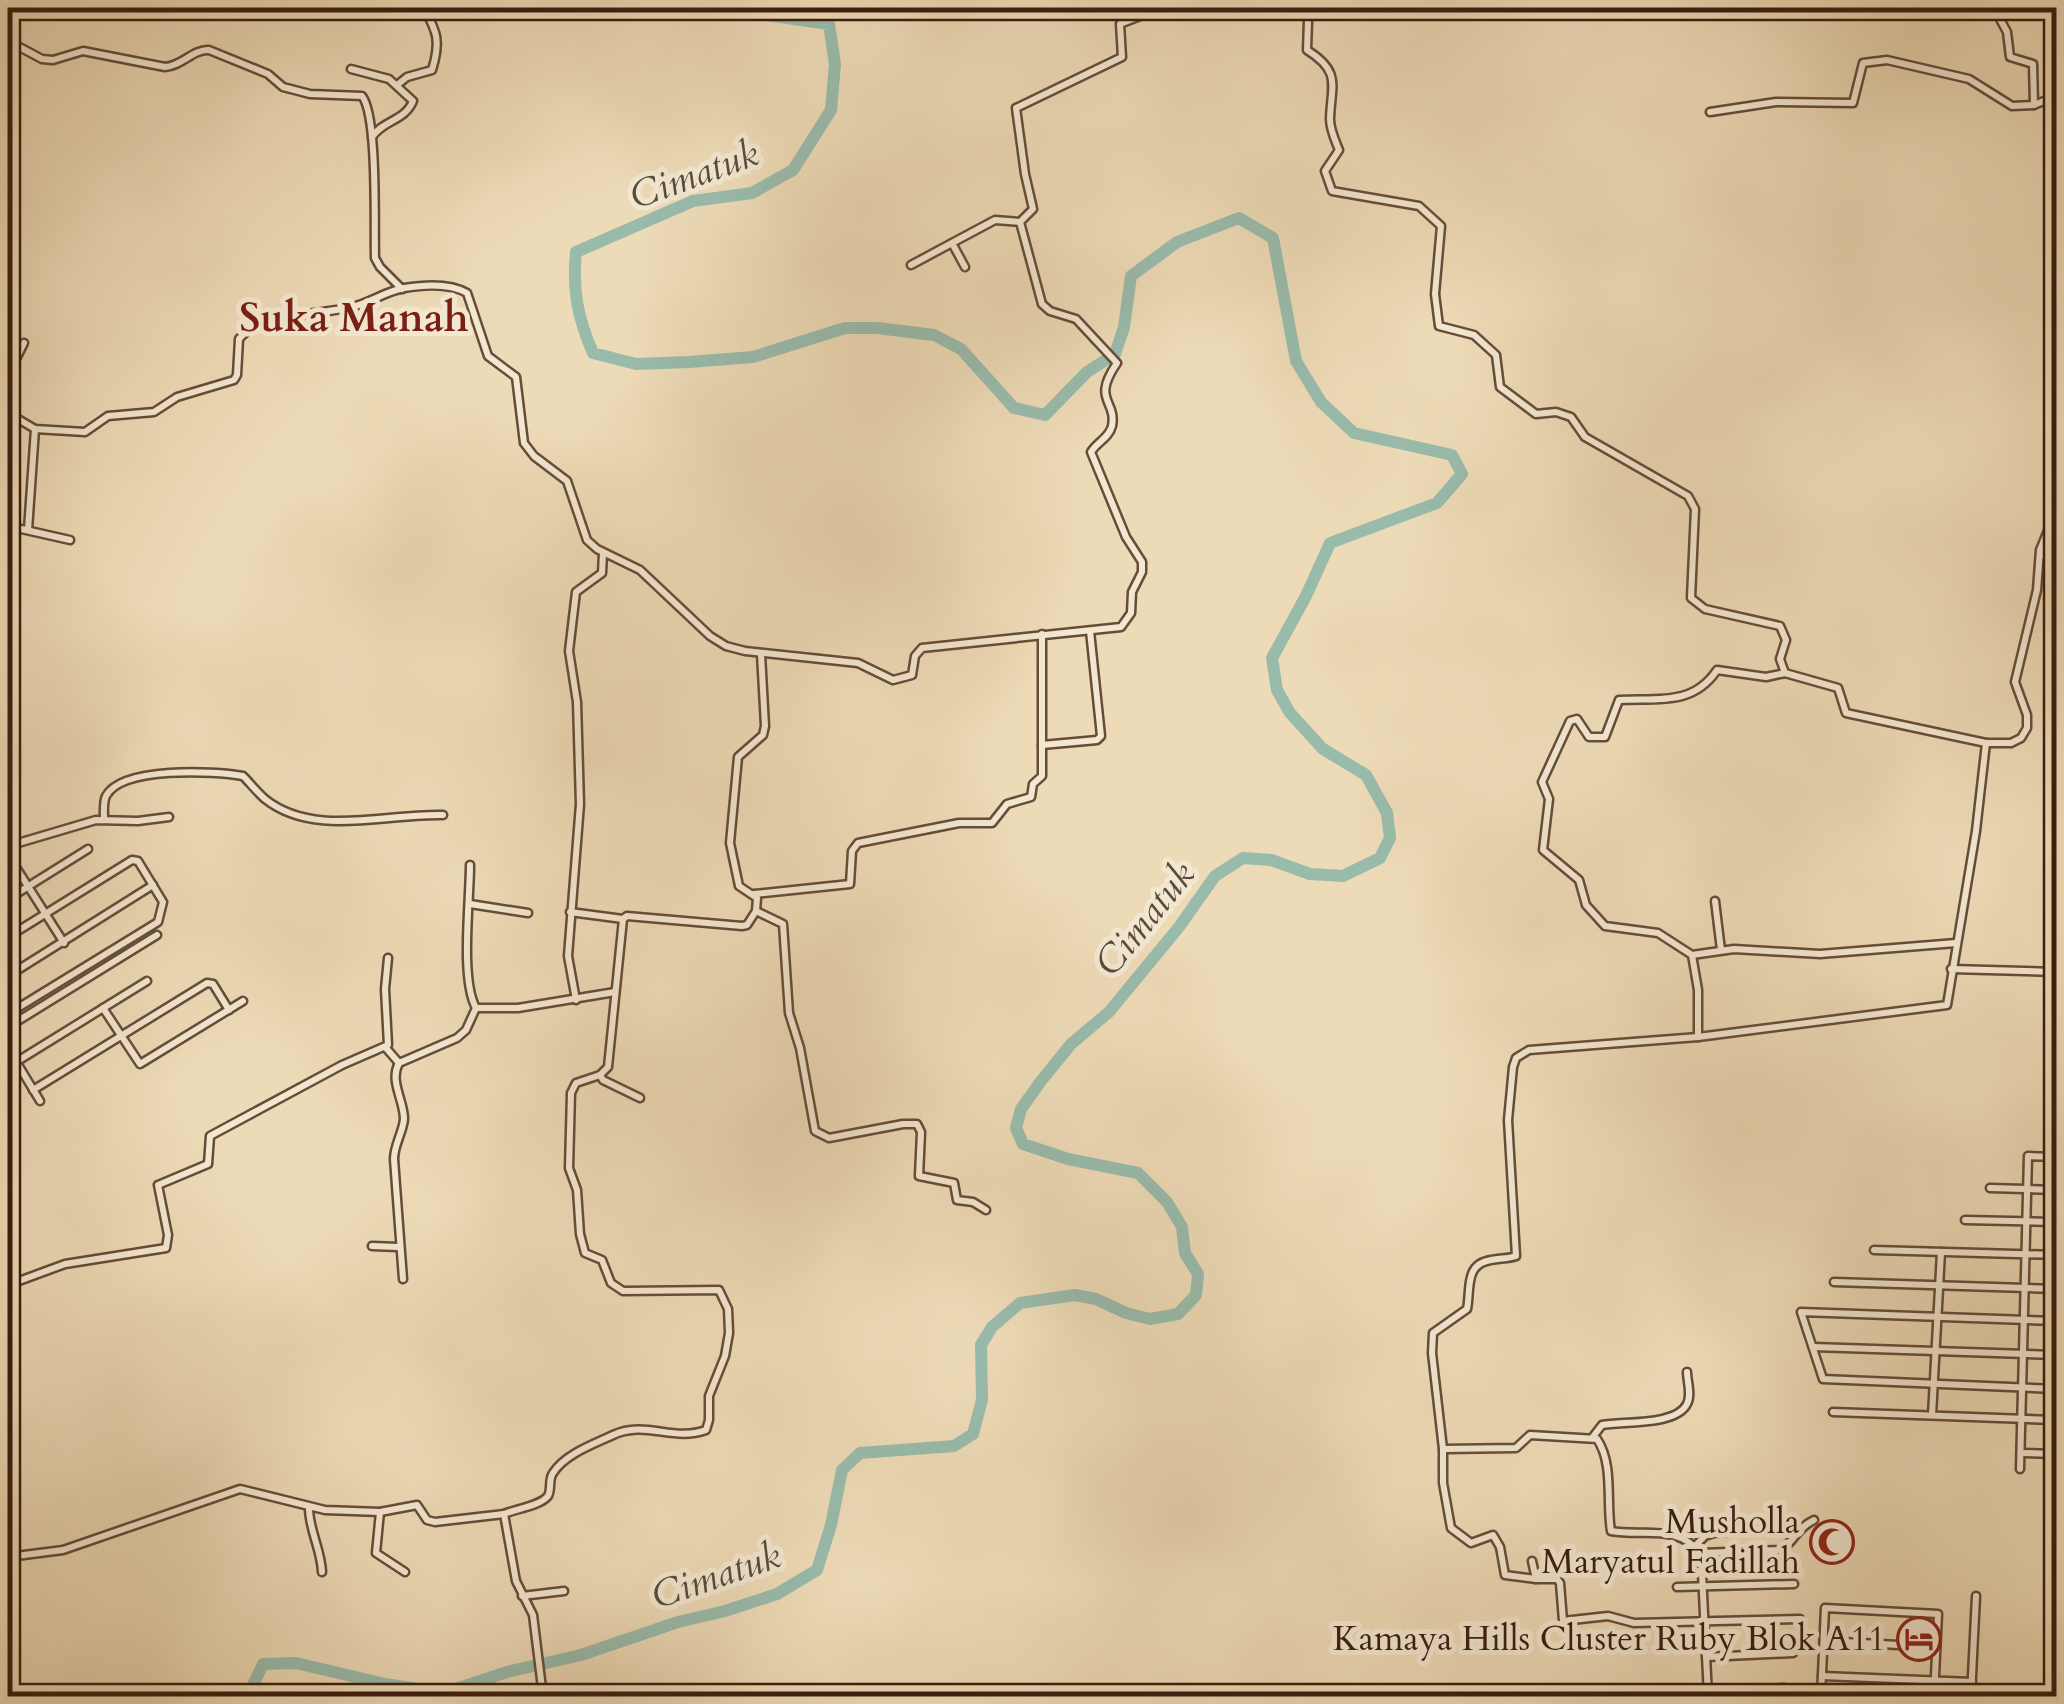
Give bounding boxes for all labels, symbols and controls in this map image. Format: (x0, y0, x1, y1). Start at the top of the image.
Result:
water label: Cimatuk (622, 128, 766, 222)
district label: Suka Manah (239, 291, 469, 346)
water label: Cimatuk (1083, 851, 1207, 987)
place label: Musholla Maryatul Fadillah (1541, 1498, 1800, 1586)
mosque icon: Musholla Maryatul Fadillah (1809, 1519, 1855, 1565)
water label: Cimatuk (644, 1530, 788, 1622)
place label: Kamaya Hills Cluster Ruby Blok A11 (1333, 1615, 1886, 1663)
hotel icon: Kamaya Hills Cluster Ruby Blok A11 (1896, 1616, 1942, 1662)

